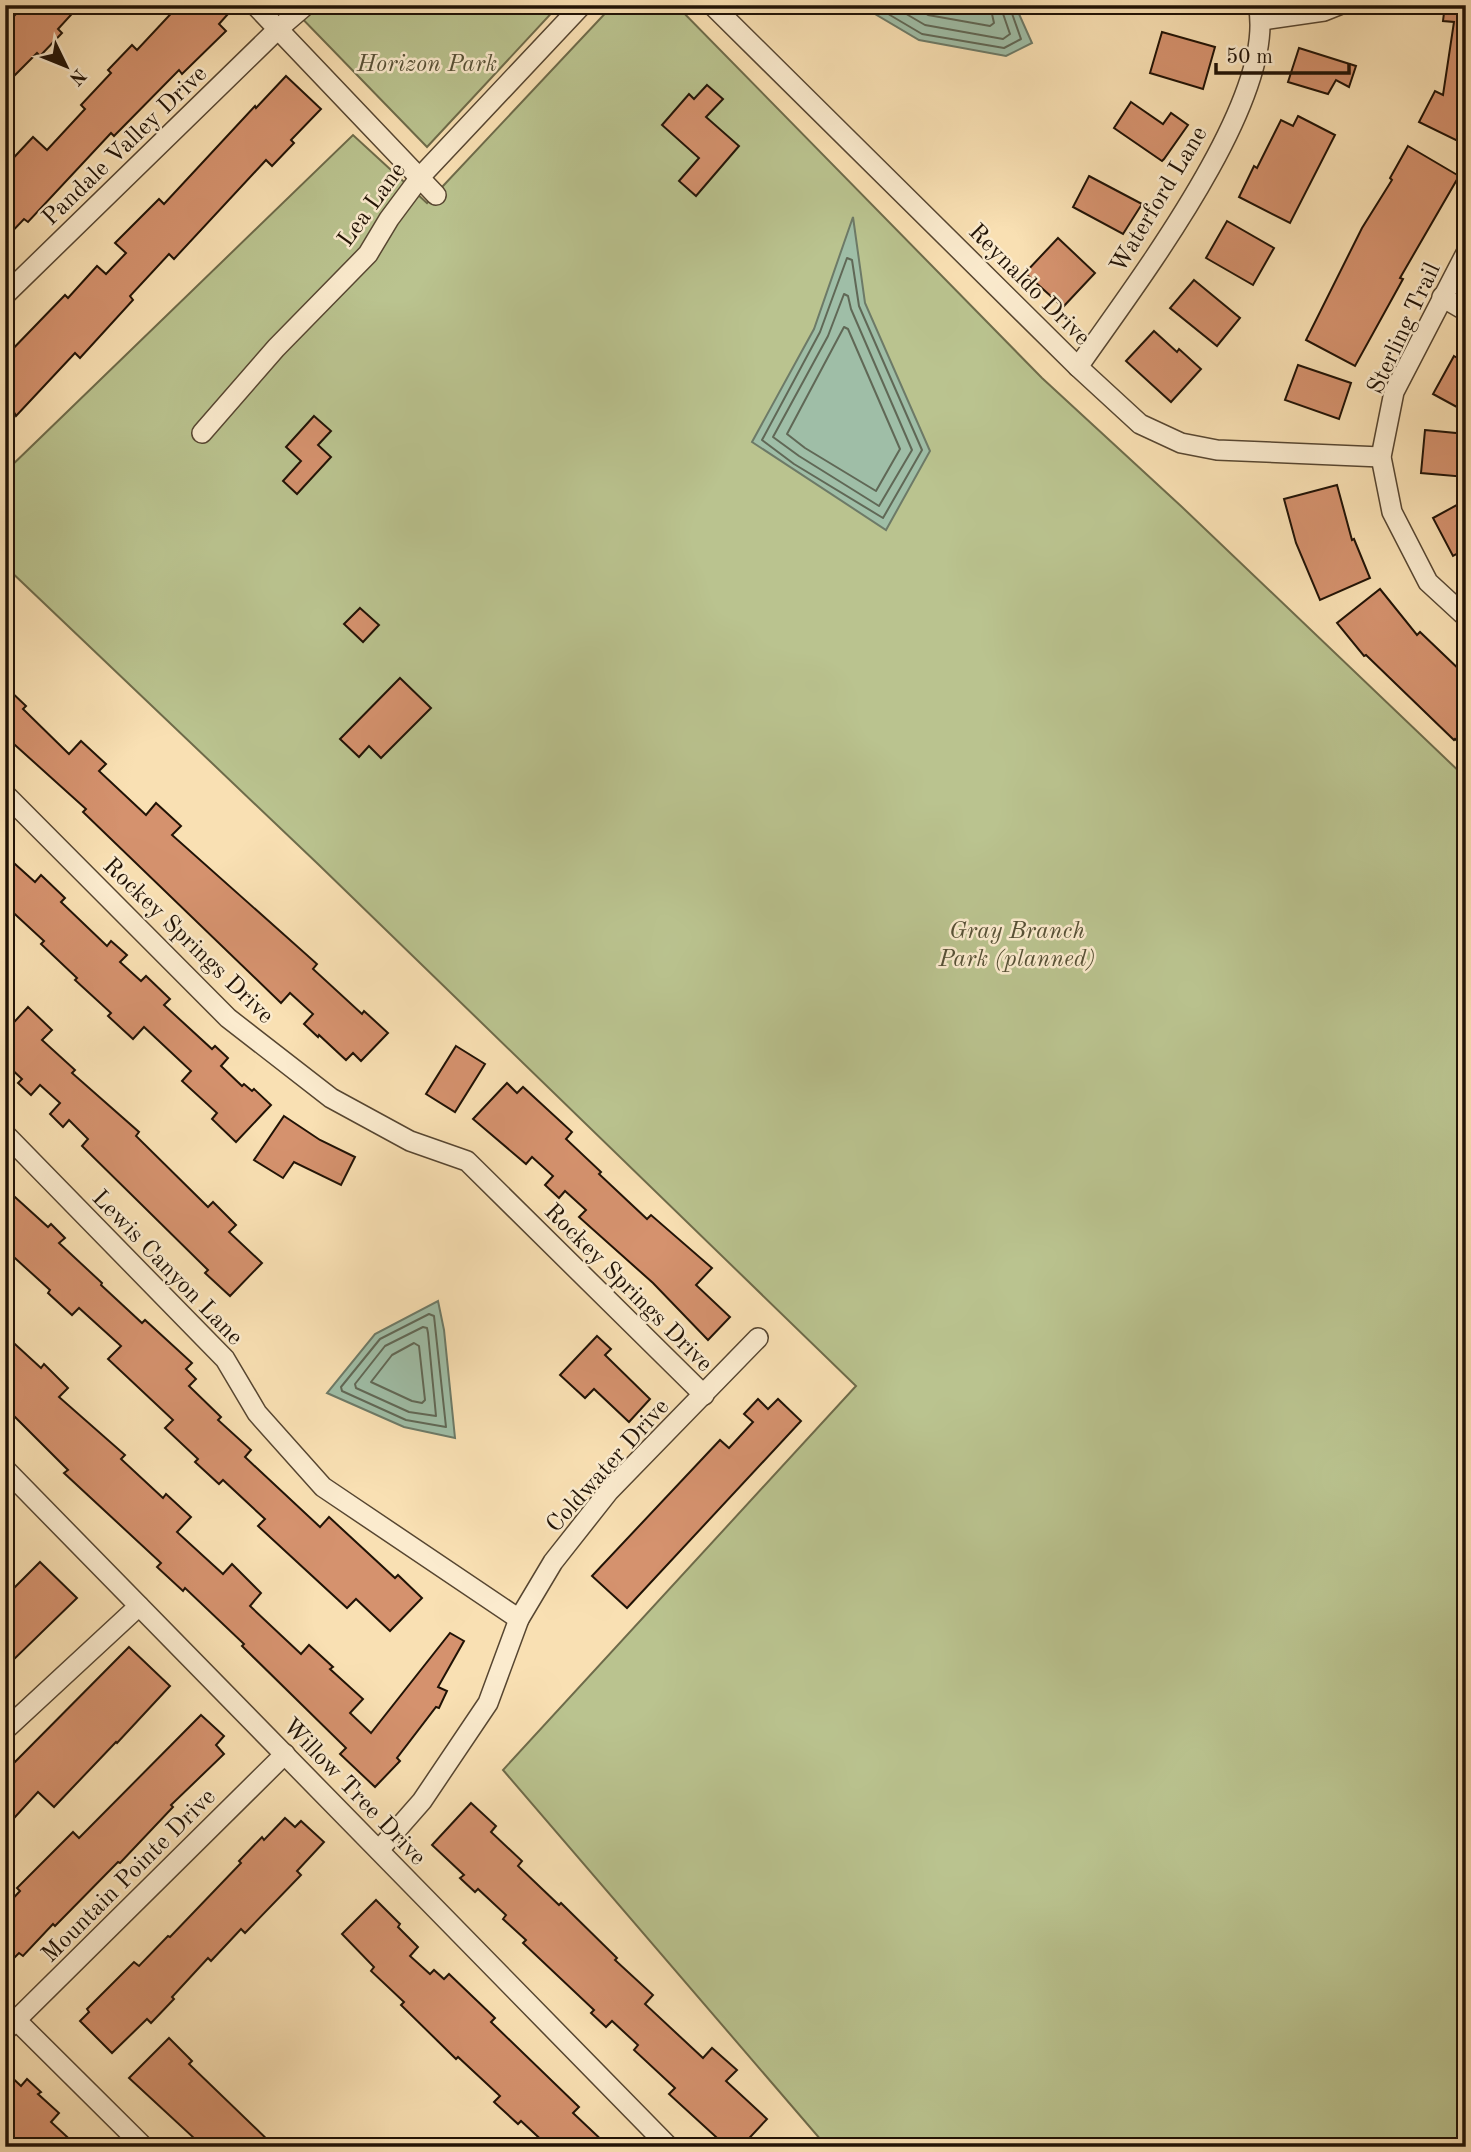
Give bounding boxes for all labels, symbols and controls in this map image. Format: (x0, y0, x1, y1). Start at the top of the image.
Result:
north arrow (32, 32, 102, 102)
scale bar (1216, 32, 1348, 76)
text: 50 m (1226, 47, 1273, 68)
park label: Horizon Park (356, 53, 497, 77)
street label: Pandale Valley Drive (39, 62, 212, 231)
text: N (64, 64, 89, 88)
street label: Waterford Lane (1107, 123, 1213, 277)
street label: Lea Lane (334, 159, 411, 252)
street label: Reynaldo Drive (963, 220, 1094, 351)
street label: Sterling Trail (1364, 260, 1446, 398)
street label: Rockey Springs Drive (98, 854, 278, 1029)
park label: Gray Branch Park (planned) (938, 920, 1095, 972)
street label: Lewis Canyon Lane (87, 1186, 247, 1351)
street label: Rockey Springs Drive (539, 1200, 716, 1377)
street label: Coldwater Drive (543, 1395, 674, 1538)
street label: Willow Tree Drive (277, 1714, 430, 1871)
street label: Mountain Pointe Drive (38, 1785, 221, 1968)

